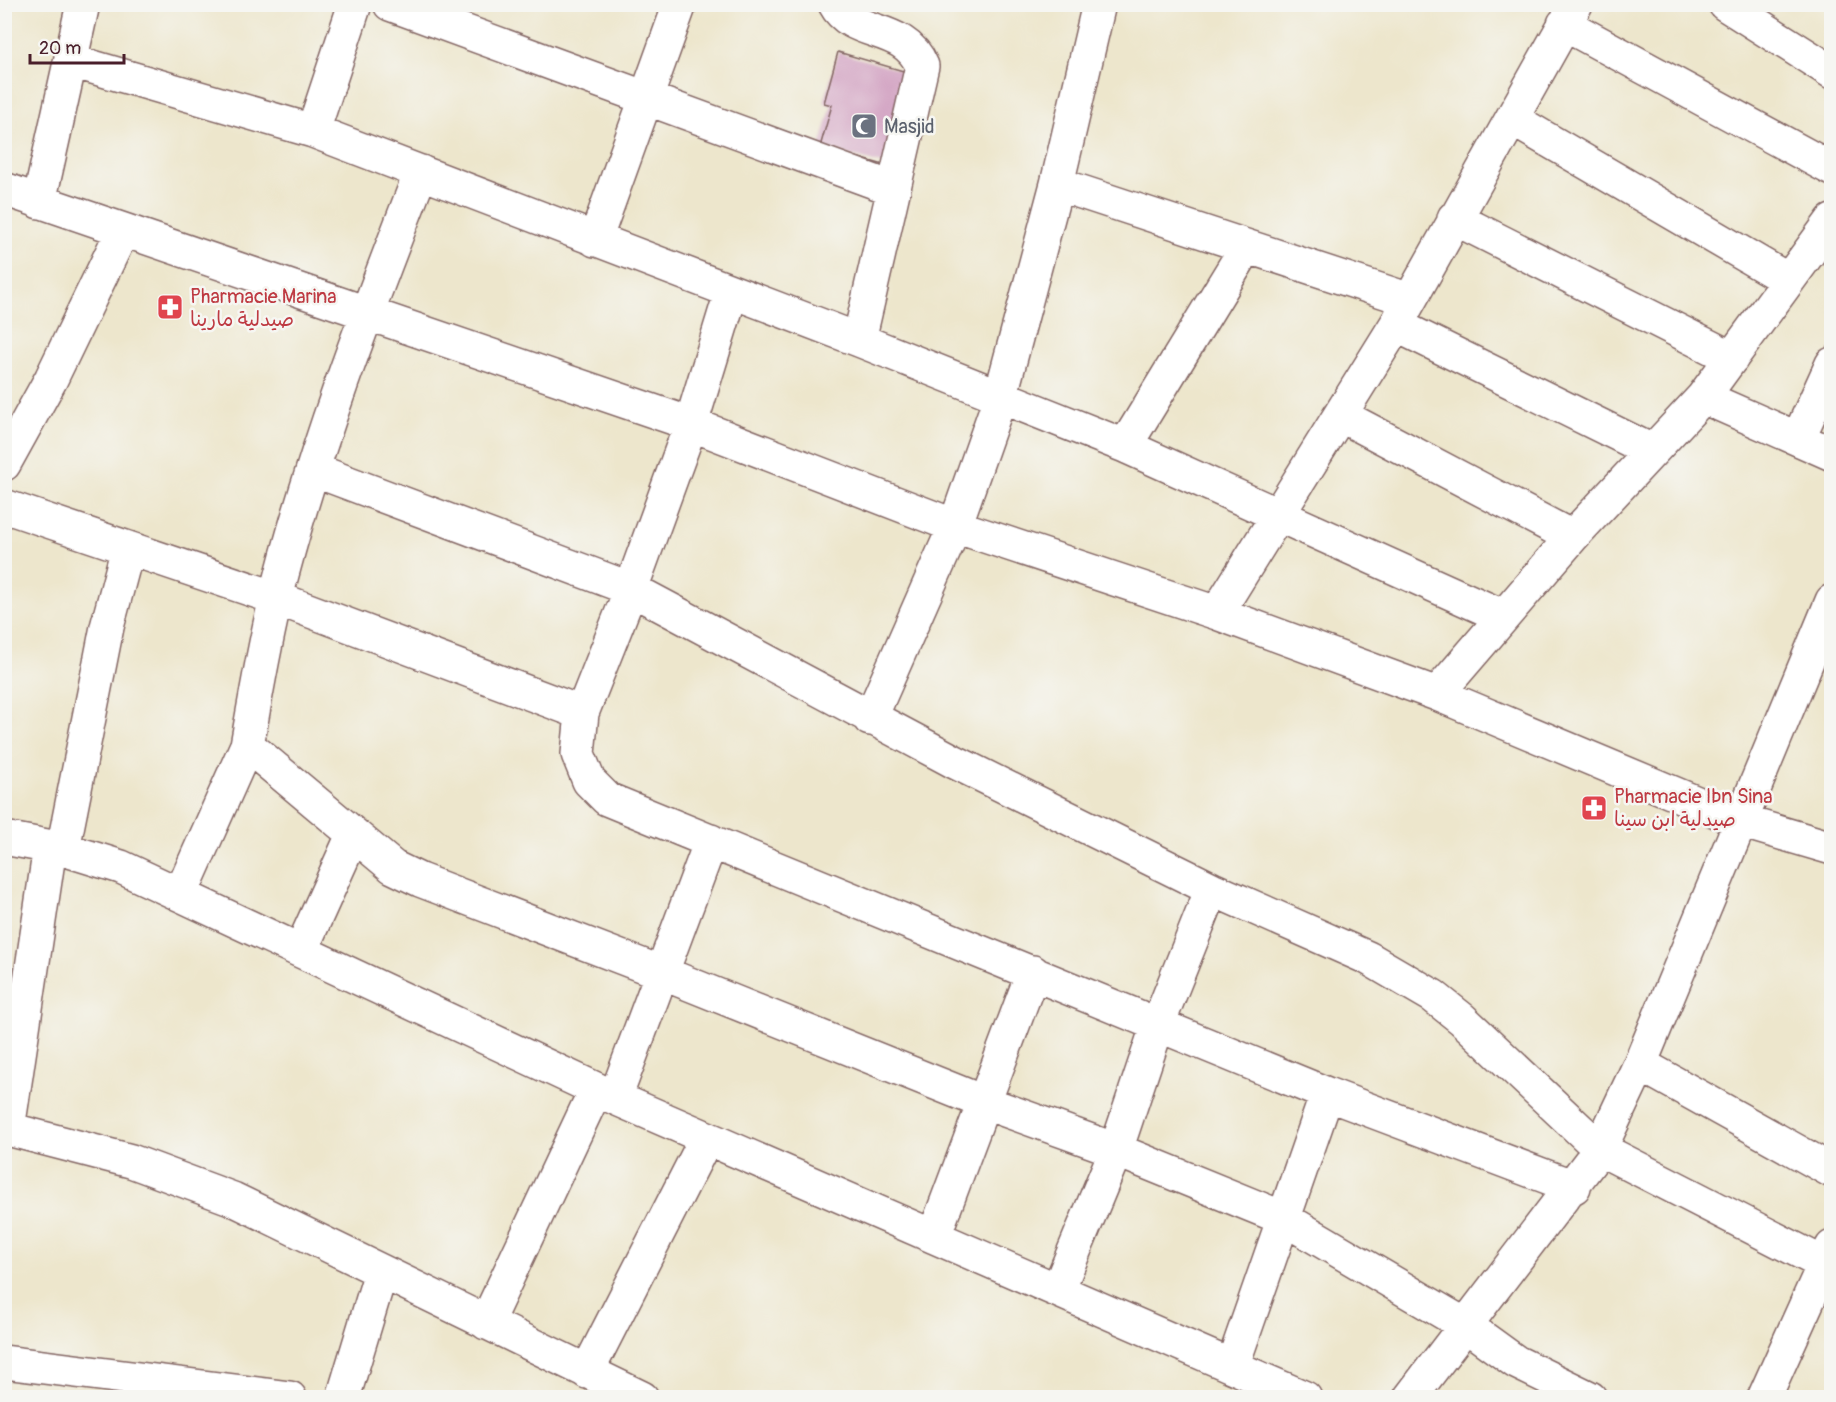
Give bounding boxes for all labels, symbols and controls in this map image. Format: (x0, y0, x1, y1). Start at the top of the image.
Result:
scale bar (30, 27, 124, 65)
text: 20 m (39, 37, 81, 60)
mosque icon: Masjid (849, 111, 879, 141)
place label: Masjid (884, 114, 935, 139)
place label: Pharmacie Marina صيدلية مارينا (190, 284, 337, 332)
pharmacy icon: Pharmacie Marina صيدلية مارينا (155, 292, 185, 322)
place label: Pharmacie Ibn Sina صيدلية ابن سينا (1614, 784, 1773, 832)
pharmacy icon: Pharmacie Ibn Sina صيدلية ابن سينا (1579, 793, 1609, 823)

